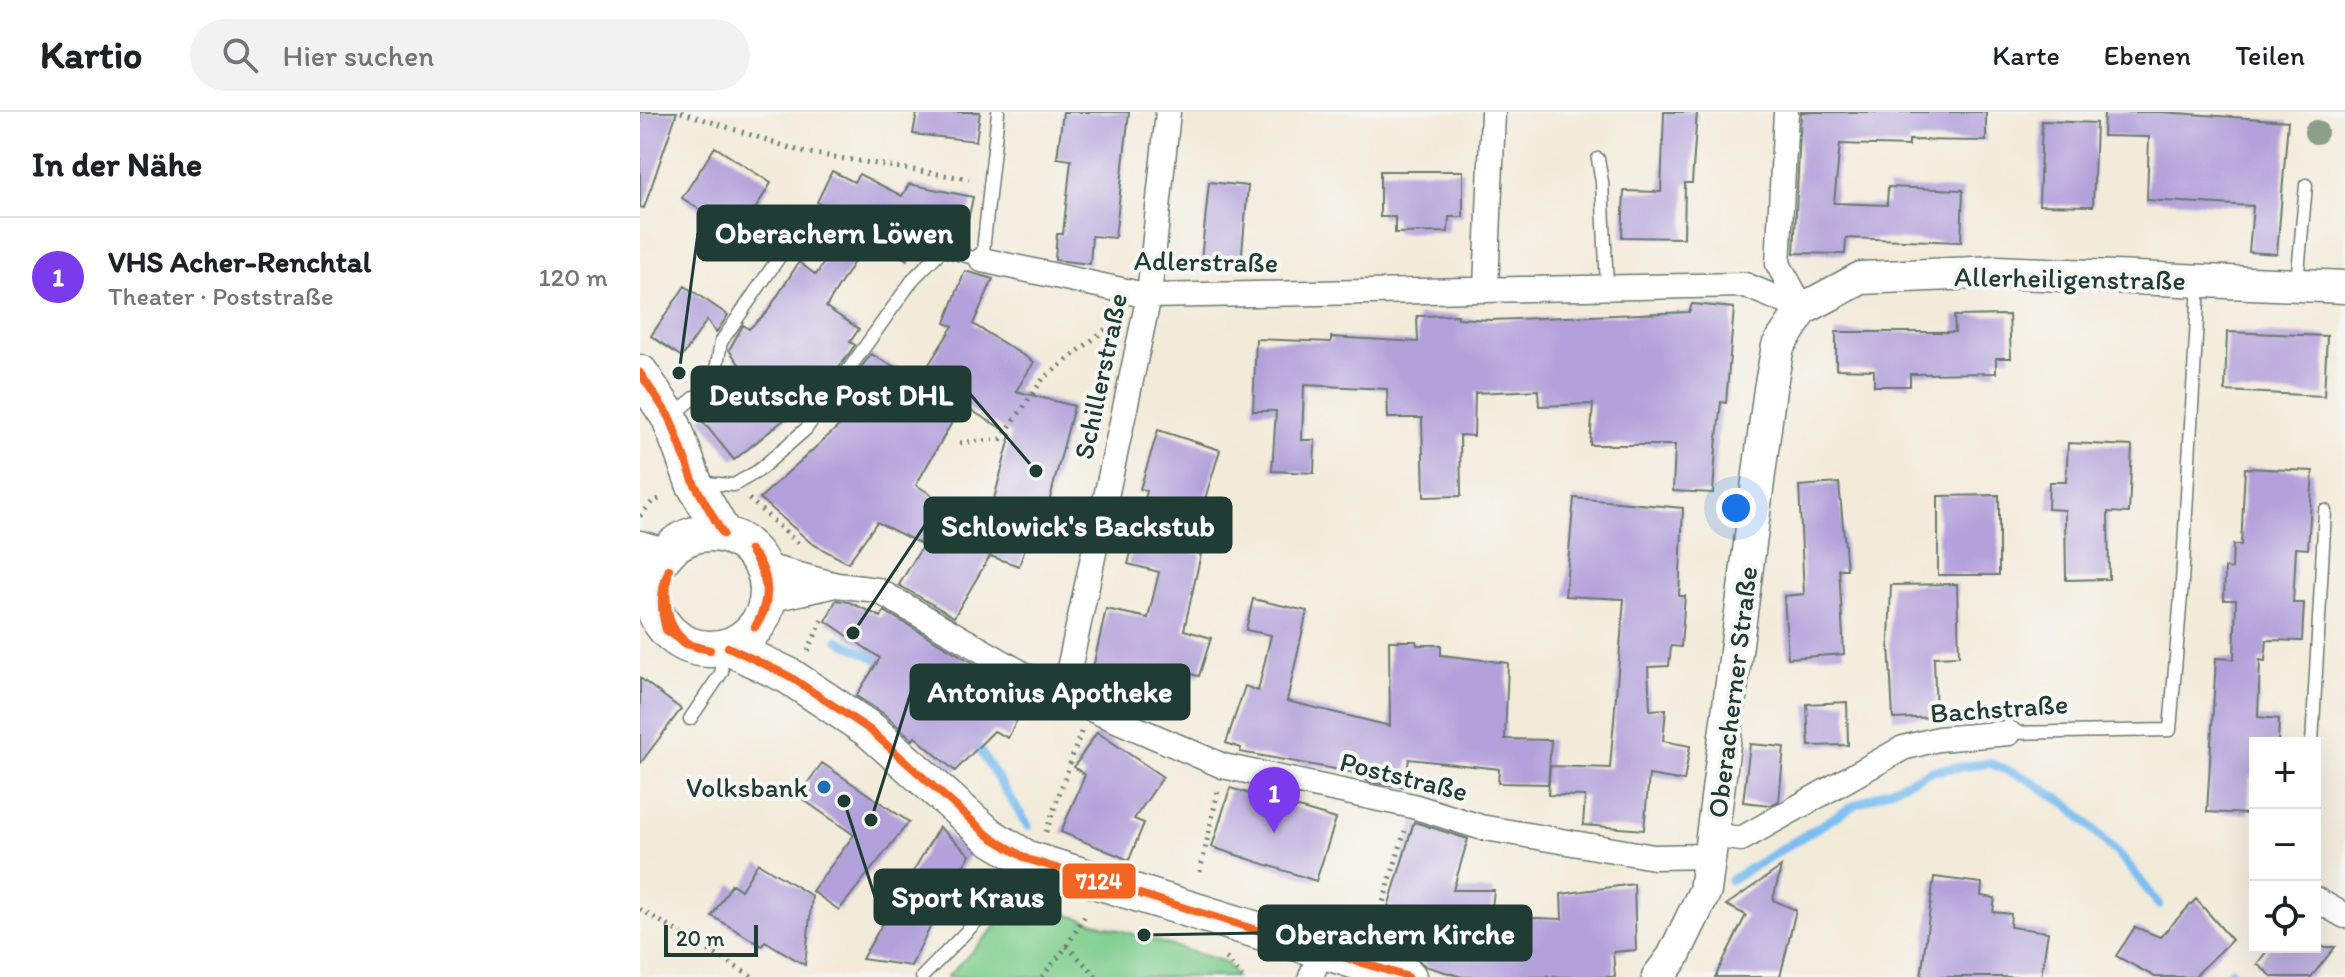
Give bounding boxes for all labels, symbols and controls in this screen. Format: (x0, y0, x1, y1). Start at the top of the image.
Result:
search box (190, 19, 750, 91)
text: Kartio (40, 32, 142, 78)
icon: search (218, 33, 262, 77)
text: Hier suchen (282, 37, 434, 74)
text: Karte (1992, 38, 2060, 72)
text: Ebenen (2104, 38, 2191, 72)
text: Teilen (2235, 38, 2305, 72)
text: In der Nähe (32, 144, 202, 185)
callout: Oberachern Löwen (698, 206, 969, 260)
text: Oberachern Löwen (715, 214, 954, 251)
text: VHS Acher-Renchtal (108, 243, 371, 280)
street label: Adlerstraße (1134, 243, 1278, 279)
street label: Allerheiligenstraße (1954, 259, 2186, 297)
text: 1 (52, 261, 64, 293)
text: 120 m (539, 261, 608, 293)
text: Theater · Poststraße (108, 280, 334, 312)
street label: Schillerstraße (1066, 290, 1134, 462)
callout: Deutsche Post DHL (692, 367, 970, 421)
text: Deutsche Post DHL (709, 376, 954, 413)
your location (1716, 488, 1756, 528)
callout: Schlowick's Backstub (925, 498, 1231, 552)
text: Schlowick's Backstub (941, 507, 1215, 544)
street label: Oberacherner Straße (1700, 564, 1764, 820)
callout: Antonius Apotheke (911, 665, 1189, 719)
text: Antonius Apotheke (927, 673, 1172, 710)
street label: Bachstraße (1929, 686, 2069, 730)
map controls (2249, 737, 2321, 953)
button: + (2249, 737, 2321, 809)
street label: Poststraße (1337, 744, 1471, 808)
pin: 1 (1248, 767, 1300, 833)
place label: Volksbank (686, 770, 809, 804)
marker: Volksbank (815, 778, 833, 796)
button: − (2249, 809, 2321, 881)
line badge: 7124 (1061, 862, 1137, 900)
text: 7124 (1075, 868, 1123, 895)
callout: Sport Kraus (875, 870, 1060, 924)
text: Sport Kraus (892, 878, 1044, 915)
button: locate (2249, 881, 2321, 953)
callout: Oberachern Kirche (1259, 906, 1531, 960)
text: Oberachern Kirche (1275, 915, 1515, 952)
scale bar (664, 921, 758, 957)
text: 20 m (676, 925, 725, 952)

